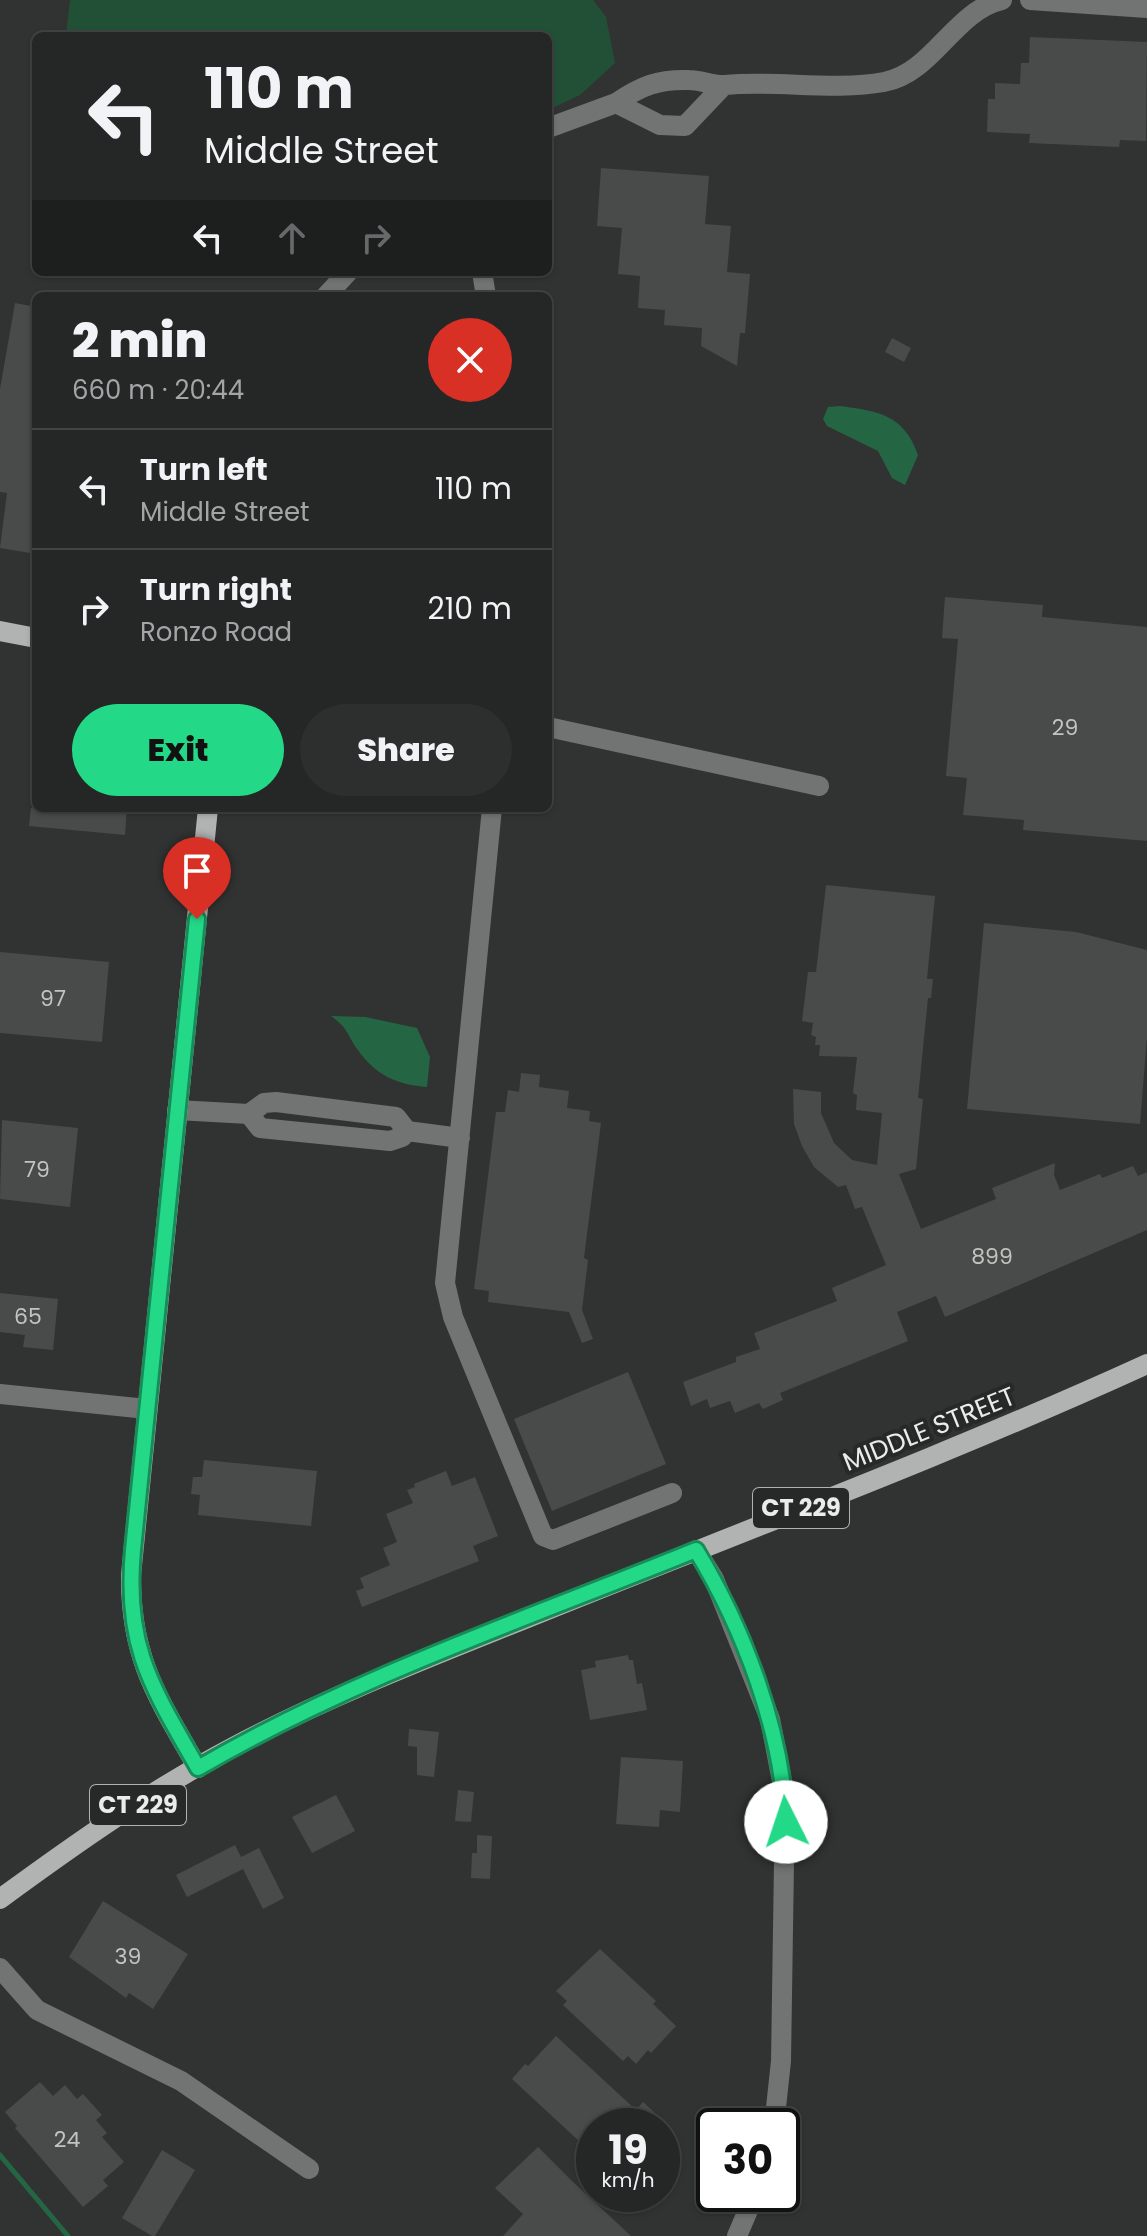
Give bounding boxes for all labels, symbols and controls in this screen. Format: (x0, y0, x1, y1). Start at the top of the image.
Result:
text: 110 m (204, 49, 354, 128)
icon: left (72, 64, 176, 168)
text: Middle Street (204, 125, 439, 176)
icon: left (186, 216, 230, 260)
icon: ahead (270, 216, 314, 260)
icon: right (354, 216, 398, 260)
text: 2 min (72, 307, 207, 374)
button: close (428, 318, 512, 402)
text: 660 m · 20:44 (72, 372, 244, 408)
text: Turn left (140, 448, 268, 491)
icon: left (72, 467, 116, 511)
text: 110 m (435, 467, 512, 510)
text: Middle Street (140, 494, 310, 530)
text: Turn right (140, 568, 292, 611)
icon: right (72, 587, 116, 631)
text: 210 m (427, 587, 512, 630)
text: Ronzo Road (140, 614, 292, 650)
button: Exit (72, 704, 284, 796)
button: Share (300, 704, 512, 796)
house number: 29 (1052, 712, 1078, 743)
pin (163, 837, 231, 919)
icon: arrive (175, 849, 219, 893)
house number: 97 (40, 983, 66, 1014)
house number: 79 (24, 1154, 50, 1185)
house number: 899 (971, 1241, 1013, 1272)
house number: 65 (14, 1301, 42, 1332)
street label: MIDDLE STREET (837, 1378, 1021, 1480)
road number: CT 229 (753, 1488, 849, 1528)
position arrow (744, 1780, 828, 1864)
road number: CT 229 (90, 1785, 186, 1825)
house number: 39 (115, 1941, 141, 1972)
speed limit sign: 30 (696, 2108, 800, 2212)
text: 19 (608, 2122, 648, 2178)
house number: 24 (54, 2124, 80, 2155)
text: km/h (601, 2166, 655, 2194)

